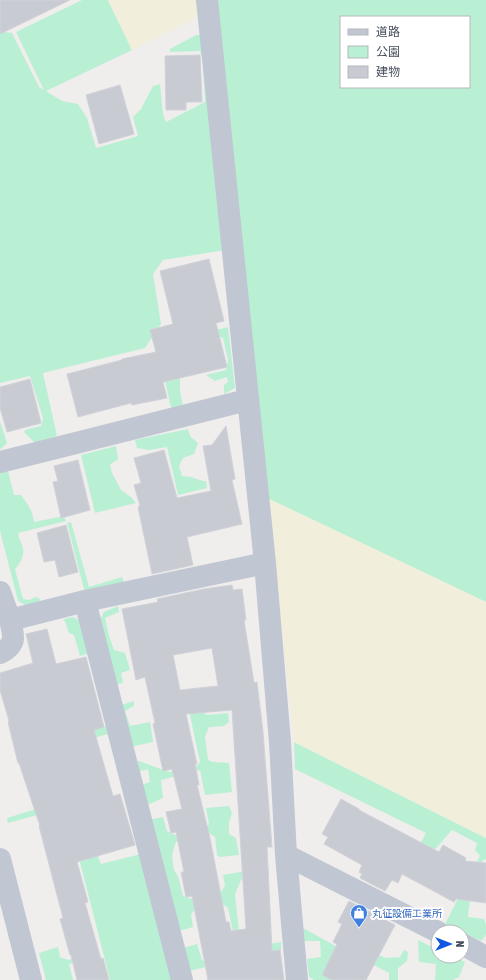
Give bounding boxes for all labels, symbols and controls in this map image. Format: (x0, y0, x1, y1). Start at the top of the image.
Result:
legend (340, 16, 470, 88)
text: 道路 (376, 25, 400, 39)
text: 公園 (376, 45, 400, 59)
text: 建物 (376, 65, 400, 79)
shop icon: 丸征設備工業所 (349, 903, 369, 928)
place label: 丸征設備工業所 (372, 908, 442, 919)
north arrow (430, 924, 470, 964)
text: N (454, 941, 466, 947)

